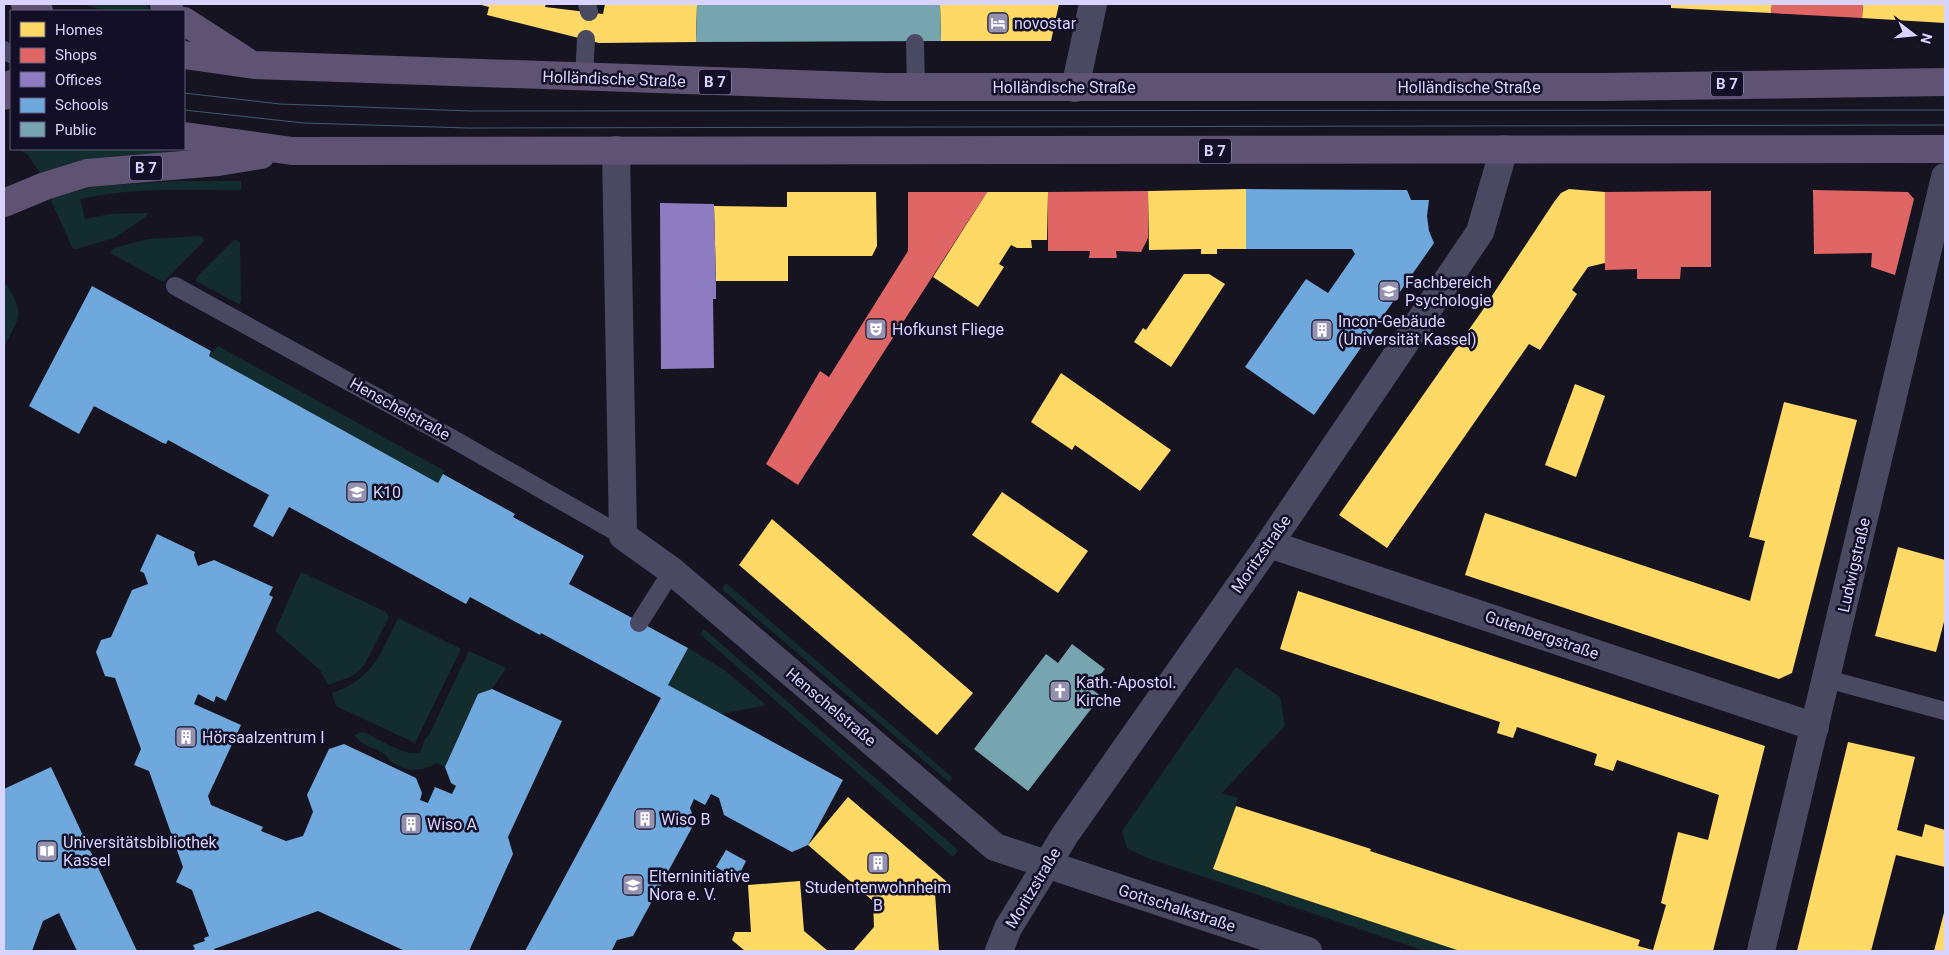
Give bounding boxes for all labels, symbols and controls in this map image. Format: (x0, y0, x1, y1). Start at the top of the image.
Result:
legend (10, 10, 185, 150)
north arrow (1889, 10, 1939, 60)
hotel icon: novostar (986, 11, 1010, 35)
place label: novostar (1014, 14, 1077, 33)
text: Homes (55, 21, 103, 39)
text: N (1917, 32, 1936, 46)
text: Shops (55, 46, 97, 64)
street label: Holländische Straße (542, 67, 686, 91)
road number: B 7 (699, 70, 731, 94)
text: Offices (55, 71, 102, 89)
road number: B 7 (1711, 72, 1743, 96)
street label: Holländische Straße (992, 78, 1136, 97)
street label: Holländische Straße (1397, 78, 1541, 97)
text: Schools (55, 96, 109, 114)
text: Public (55, 121, 96, 139)
road number: B 7 (1199, 138, 1231, 164)
road number: B 7 (130, 156, 162, 180)
place label: Fachbereich Psychologie (1405, 273, 1492, 310)
school or university icon: Fachbereich Psychologie (1377, 279, 1401, 303)
place label: Incon-Gebäude (Universität Kassel) (1338, 312, 1477, 349)
theatre icon: Hofkunst Fliege (864, 317, 888, 341)
building icon: Incon-Gebäude (Universität Kassel) (1310, 318, 1334, 342)
place label: Hofkunst Fliege (892, 320, 1004, 339)
street label: Henschelstraße (346, 374, 454, 444)
school or university icon: K10 (345, 480, 369, 504)
place label: K10 (373, 483, 401, 502)
street label: Moritzstraße (1227, 511, 1295, 597)
street label: Ludwigstraße (1834, 516, 1874, 614)
street label: Gutenbergstraße (1483, 607, 1601, 663)
street label: Henschelstraße (782, 664, 880, 750)
place label: Kath.-Apostol. Kirche (1076, 673, 1177, 710)
church icon: Kath.-Apostol. Kirche (1048, 679, 1072, 703)
building icon: Hörsaalzentrum I (174, 725, 198, 749)
place label: Hörsaalzentrum I (202, 728, 324, 747)
building icon: Wiso B (633, 807, 657, 831)
place label: Wiso B (661, 810, 710, 829)
building icon: Wiso A (399, 812, 423, 836)
place label: Wiso A (427, 815, 477, 834)
place label: Universitätsbibliothek Kassel (63, 833, 218, 870)
library icon: Universitätsbibliothek Kassel (35, 839, 59, 863)
street label: Moritzstraße (1001, 844, 1065, 932)
building icon: Studentenwohnheim B (866, 851, 890, 875)
place label: Elterninitiative Nora e. V. (649, 867, 750, 904)
school or university icon: Elterninitiative Nora e. V. (621, 873, 645, 897)
place label: Studentenwohnheim B (805, 878, 951, 915)
street label: Gottschalkstraße (1116, 880, 1238, 936)

